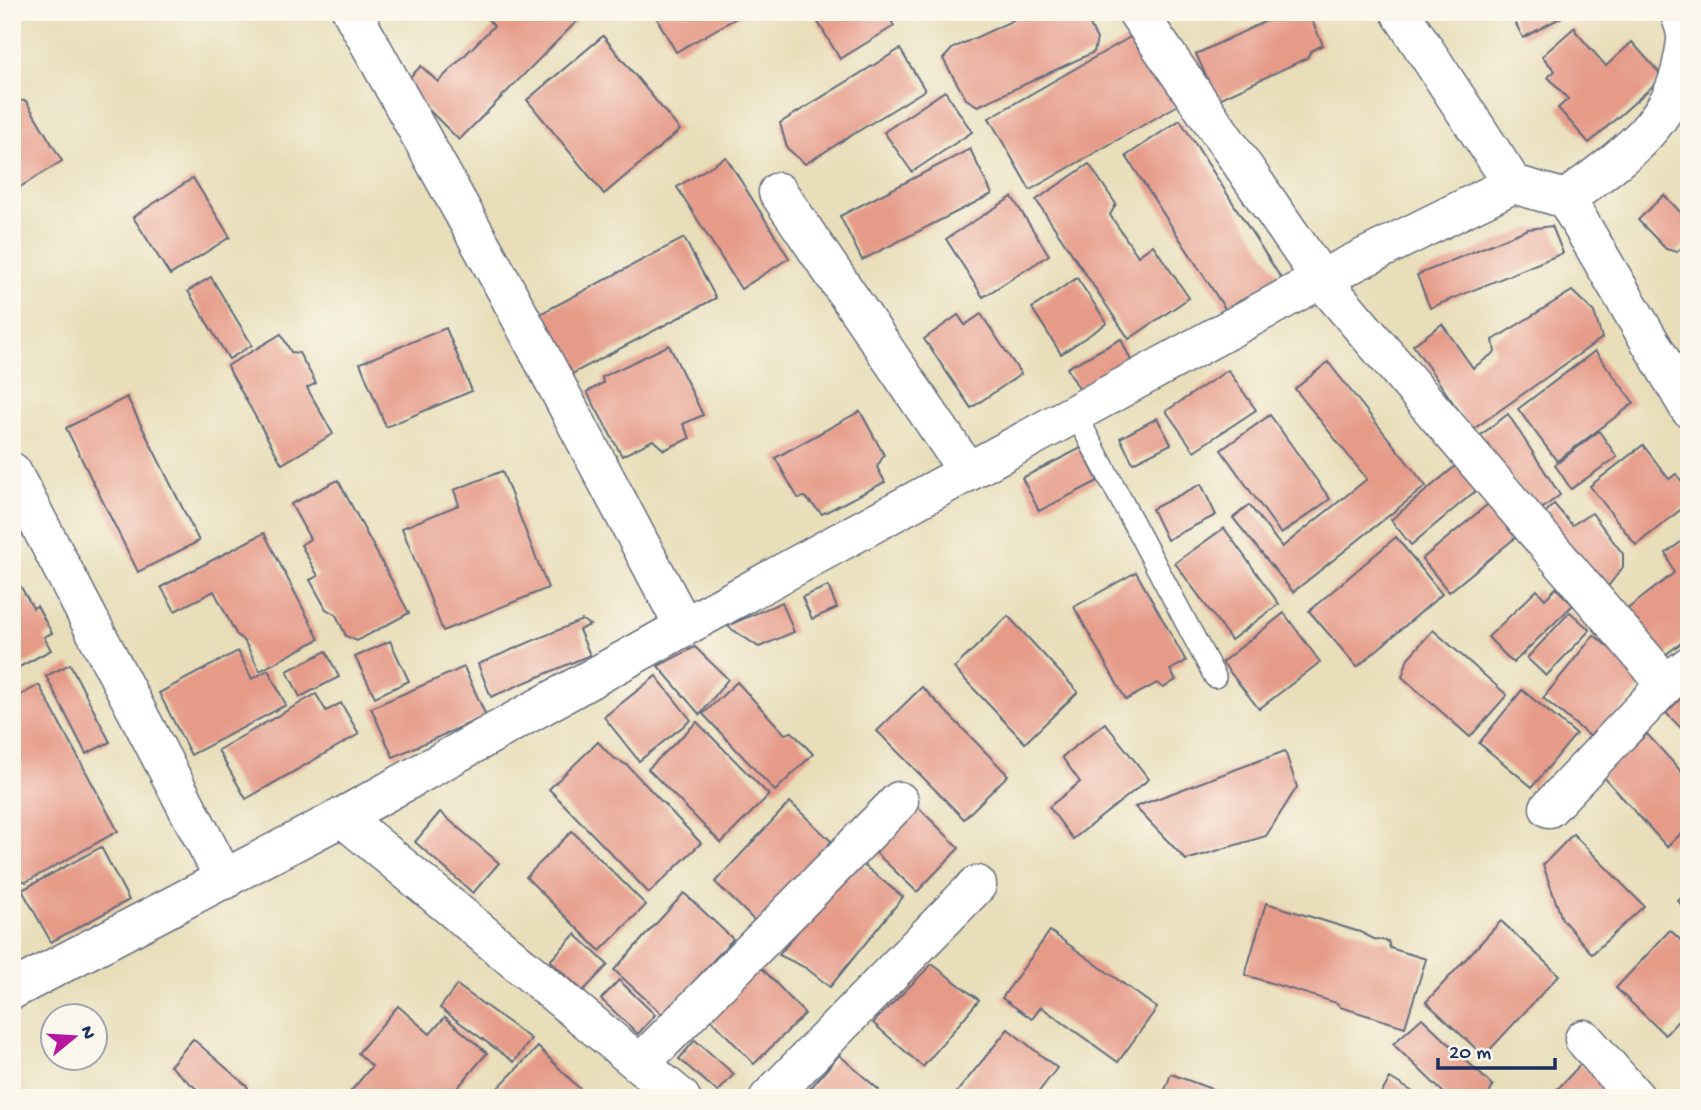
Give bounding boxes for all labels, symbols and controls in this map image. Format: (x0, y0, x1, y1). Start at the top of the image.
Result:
north arrow (38, 1002, 108, 1072)
text: N (74, 1023, 100, 1042)
scale bar (1438, 1026, 1556, 1070)
text: 20 m (1449, 1042, 1491, 1067)

